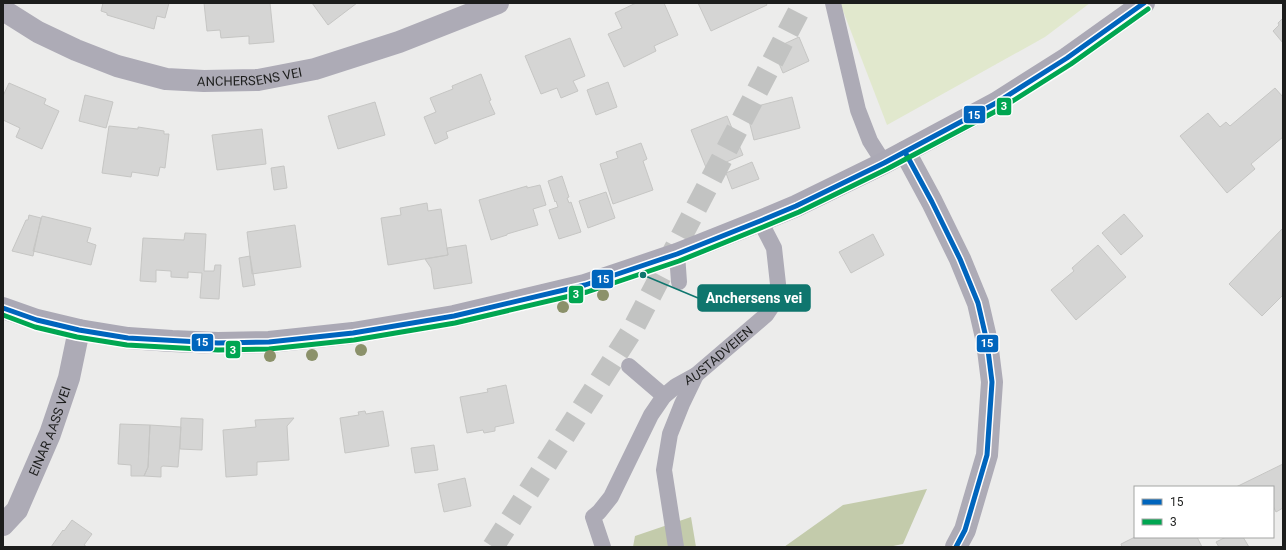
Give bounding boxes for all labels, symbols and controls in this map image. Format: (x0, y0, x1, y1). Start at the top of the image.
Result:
street label: ANCHERSENS VEI (197, 64, 303, 89)
line badge: 3 (996, 97, 1012, 116)
text: 3 (1001, 100, 1007, 113)
line badge: 15 (963, 105, 986, 124)
text: 15 (968, 109, 980, 122)
line badge: 15 (591, 269, 614, 289)
text: 15 (597, 273, 609, 286)
line badge: 3 (568, 285, 584, 304)
callout: Anchersens vei (698, 285, 810, 311)
text: 3 (573, 288, 579, 301)
text: Anchersens vei (706, 290, 802, 306)
street label: AUSTADVEIEN (681, 322, 756, 388)
line badge: 15 (191, 333, 214, 352)
line badge: 15 (976, 334, 999, 353)
text: 15 (196, 336, 208, 349)
text: 15 (981, 337, 993, 350)
line badge: 3 (225, 340, 241, 359)
text: 3 (230, 344, 236, 357)
street label: EINAR AASS VEI (25, 384, 73, 478)
legend (1134, 486, 1274, 538)
text: 15 (1170, 495, 1184, 509)
text: 3 (1170, 515, 1177, 529)

